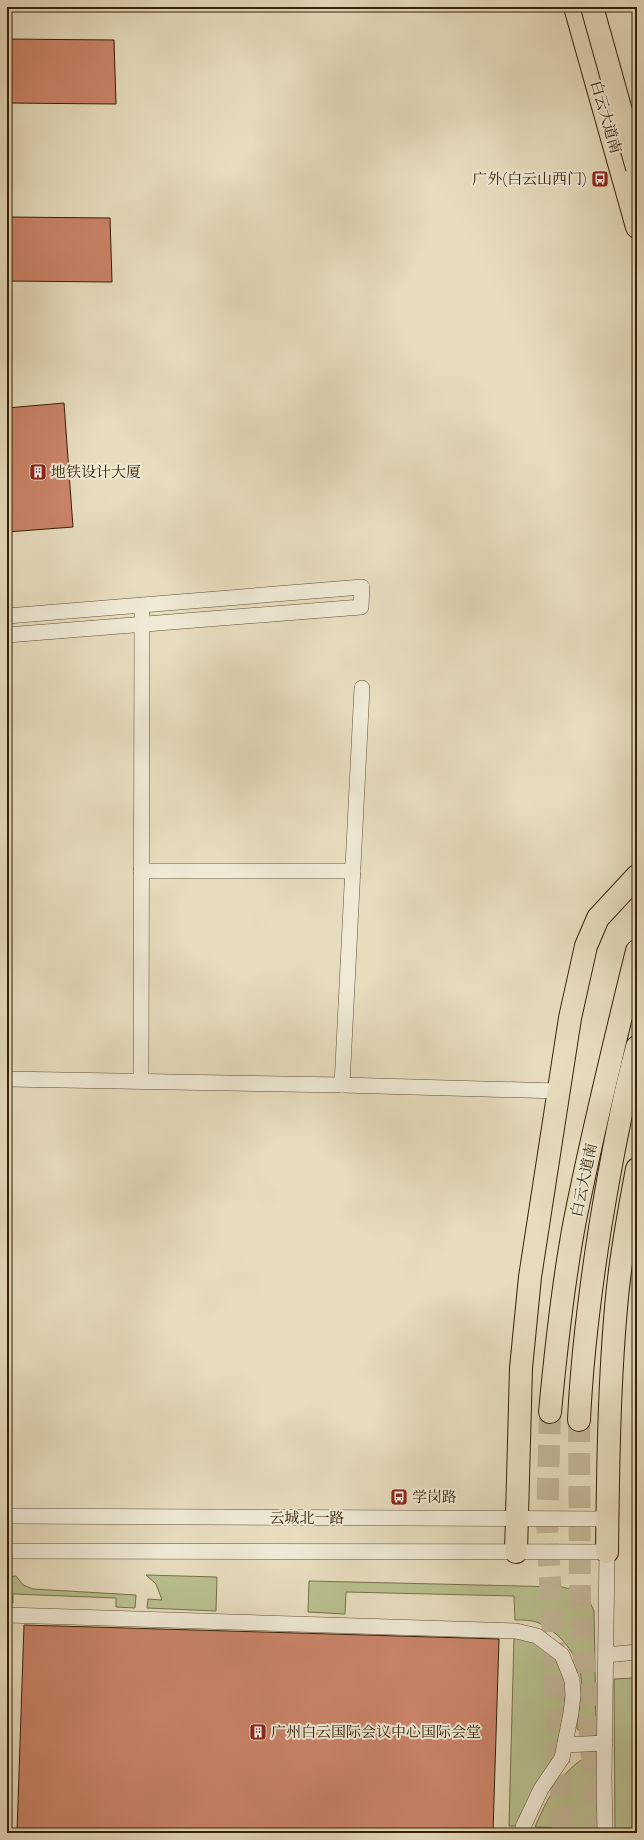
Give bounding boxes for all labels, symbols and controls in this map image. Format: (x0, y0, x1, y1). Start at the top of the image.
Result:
street label: 白云大道南 (584, 78, 625, 156)
bus stop icon: 广外(白云山西门) (590, 169, 610, 189)
place label: 广外(白云山西门) (472, 170, 587, 191)
building icon: 地铁设计大厦 (28, 462, 48, 482)
place label: 地铁设计大厦 (51, 463, 141, 484)
street label: 白云大道南 (567, 1141, 604, 1219)
bus stop icon: 学岗路 (389, 1487, 409, 1507)
place label: 学岗路 (412, 1488, 457, 1509)
street label: 云城北一路 (269, 1509, 345, 1530)
building icon: 广州白云国际会议中心国际会堂 (248, 1722, 268, 1742)
place label: 广州白云国际会议中心国际会堂 (271, 1723, 481, 1744)

